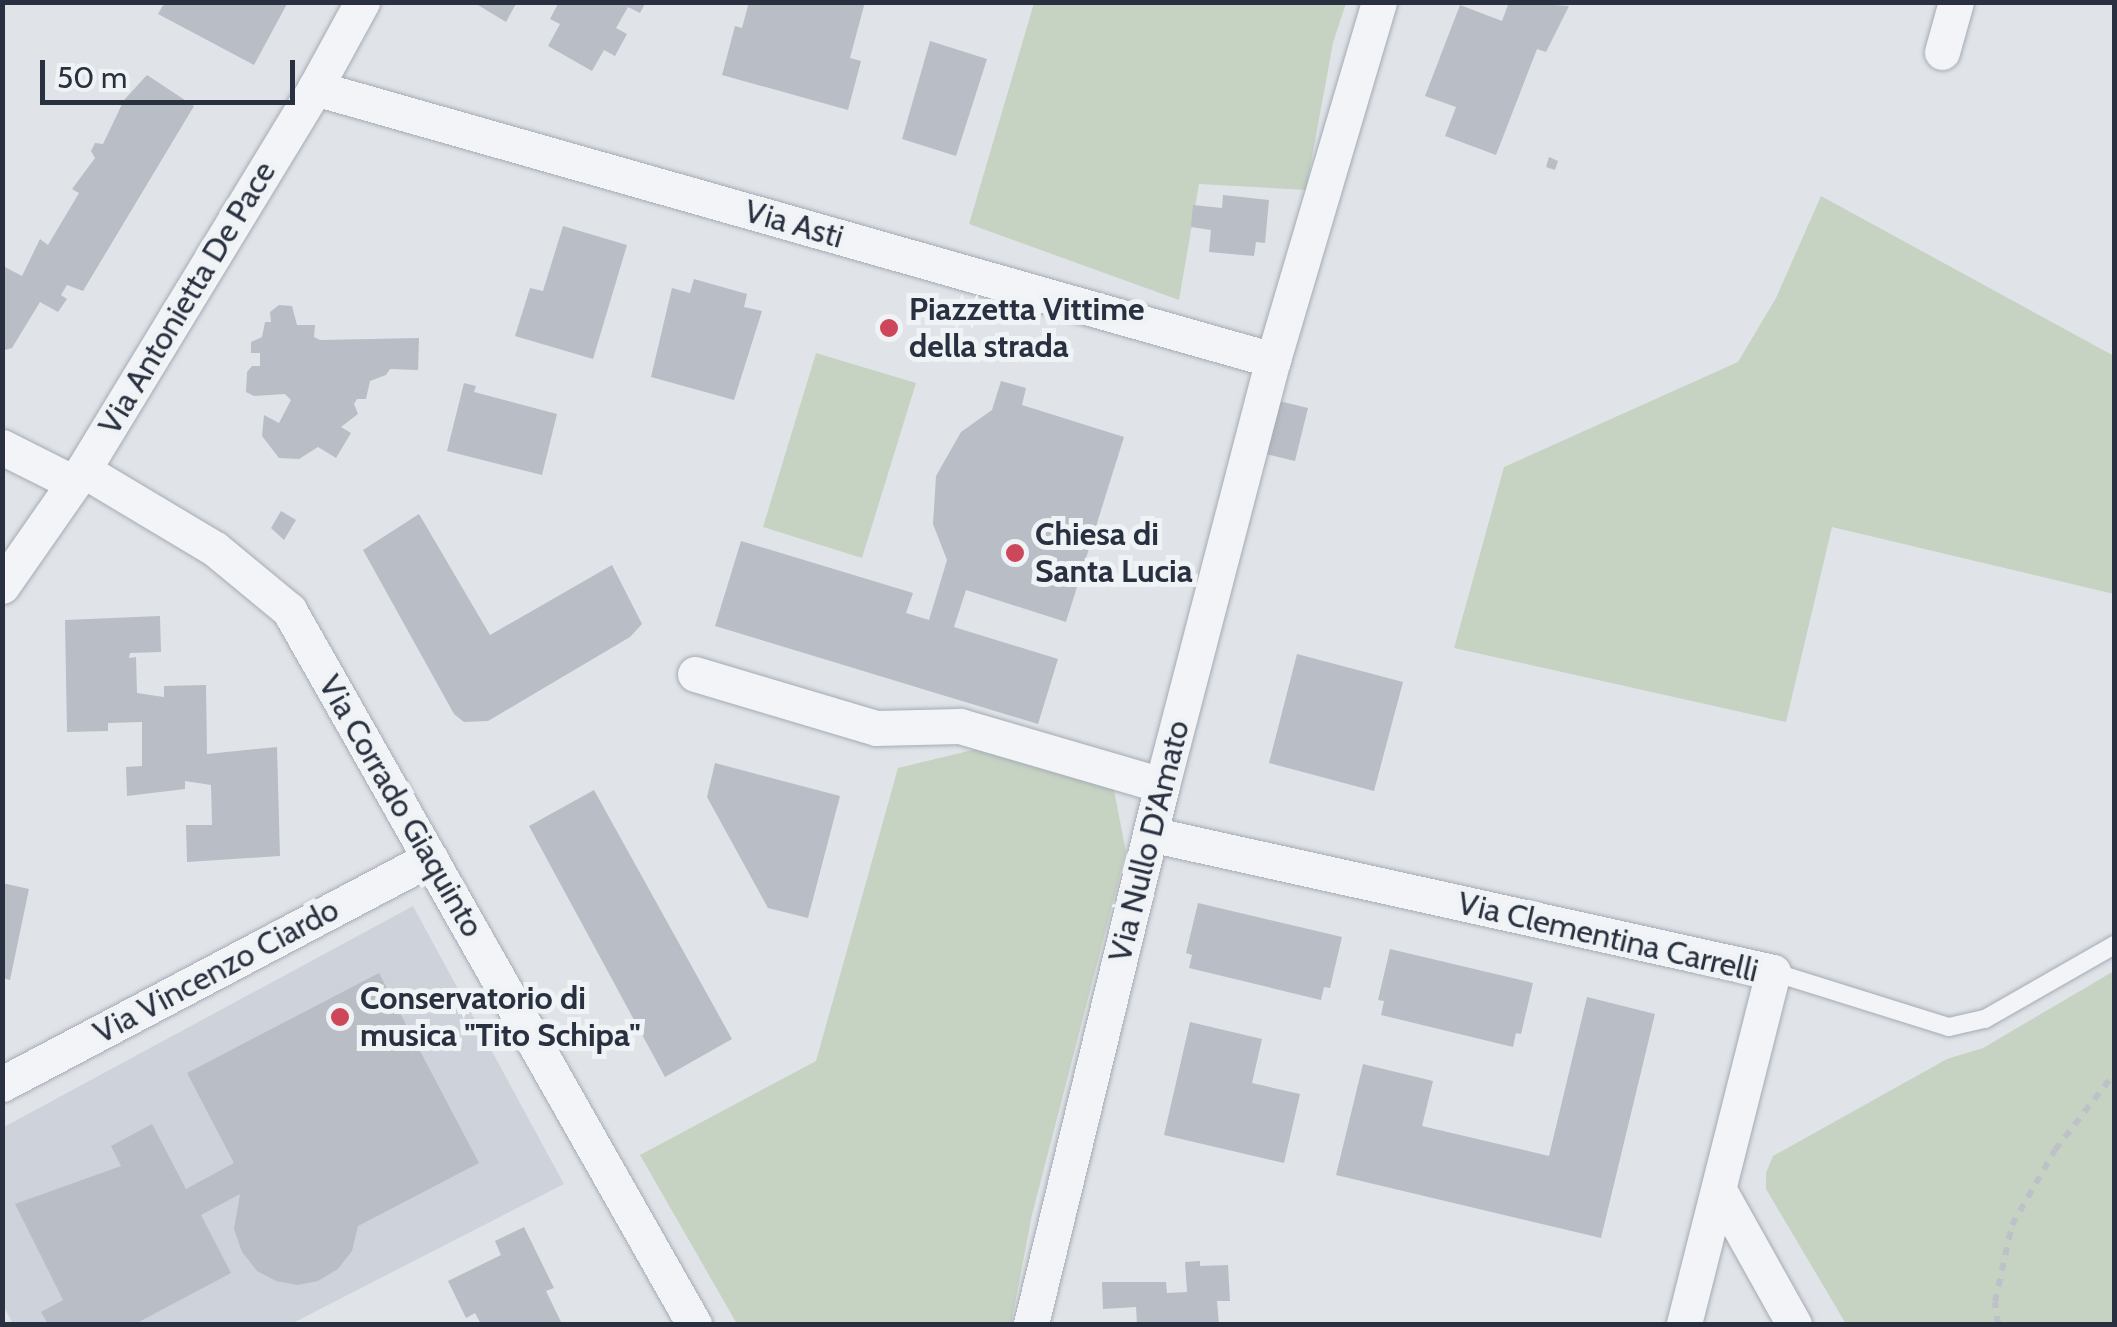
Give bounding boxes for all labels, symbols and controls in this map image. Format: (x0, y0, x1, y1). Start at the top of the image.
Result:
scale bar (45, 40, 300, 102)
text: 50 m (57, 59, 127, 96)
street label: Via Antonietta De Pace (90, 155, 284, 441)
street label: Via Asti (740, 192, 848, 256)
place label: Piazzetta Vittime della strada (909, 291, 1144, 366)
marker: Piazzetta Vittime della strada (878, 317, 900, 339)
place label: Chiesa di Santa Lucia (1035, 516, 1193, 591)
marker: Chiesa di Santa Lucia (1004, 542, 1026, 564)
street label: Via Corrado Giaquinto (310, 668, 492, 944)
street label: Via Nullo D'Amato (1100, 716, 1198, 966)
street label: Via Clementina Carrelli (1454, 884, 1762, 990)
street label: Via Vincenzo Ciardo (87, 890, 345, 1052)
place label: Conservatorio di musica "Tito Schipa" (360, 980, 641, 1055)
marker: Conservatorio di musica "Tito Schipa" (329, 1006, 351, 1028)

